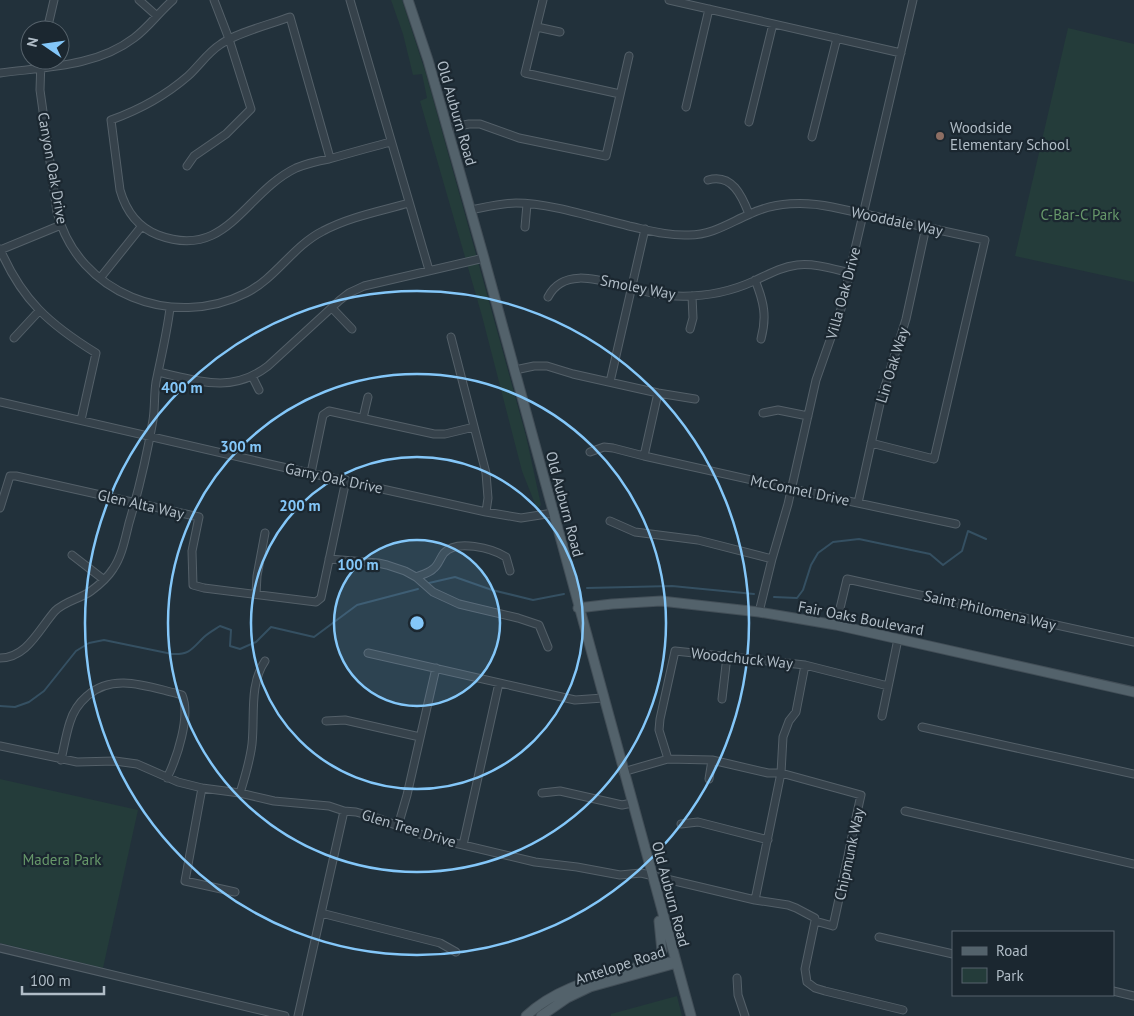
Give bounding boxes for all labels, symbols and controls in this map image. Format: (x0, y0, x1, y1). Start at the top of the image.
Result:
north arrow (20, 20, 70, 70)
text: N (23, 36, 42, 49)
street label: Old Auburn Road (433, 58, 481, 168)
street label: Canyon Oak Drive (34, 111, 72, 225)
place label: Woodside Elementary School (950, 118, 1070, 154)
marker: Woodside Elementary School (934, 130, 946, 142)
street label: Wooddale Way (849, 202, 945, 240)
park label: C-Bar-C Park (1040, 205, 1120, 224)
street label: Villa Oak Drive (821, 245, 864, 342)
street label: Smoley Way (599, 270, 677, 304)
street label: Lin Oak Way (871, 325, 913, 405)
text: 400 m (161, 378, 203, 397)
text: 300 m (220, 437, 262, 456)
street label: Old Auburn Road (542, 449, 588, 559)
street label: Garry Oak Drive (283, 458, 385, 498)
street label: McConnel Drive (749, 470, 851, 510)
street label: Glen Alta Way (96, 485, 186, 523)
text: 200 m (279, 496, 321, 515)
text: 100 m (337, 555, 379, 574)
street label: Saint Philomena Way (922, 586, 1058, 634)
street label: Fair Oaks Boulevard (796, 596, 926, 640)
centre of rings (408, 614, 426, 632)
street label: Woodchuck Way (690, 643, 794, 673)
street label: Glen Tree Drive (360, 805, 458, 851)
street label: Chipmunk Way (830, 806, 868, 902)
street label: Old Auburn Road (648, 839, 694, 949)
park label: Madera Park (22, 850, 102, 869)
legend (952, 931, 1114, 996)
text: Road (996, 941, 1028, 960)
street label: Antelope Road (573, 942, 667, 988)
scale bar (22, 964, 105, 996)
text: Park (996, 966, 1024, 985)
text: 100 m (30, 971, 71, 990)

